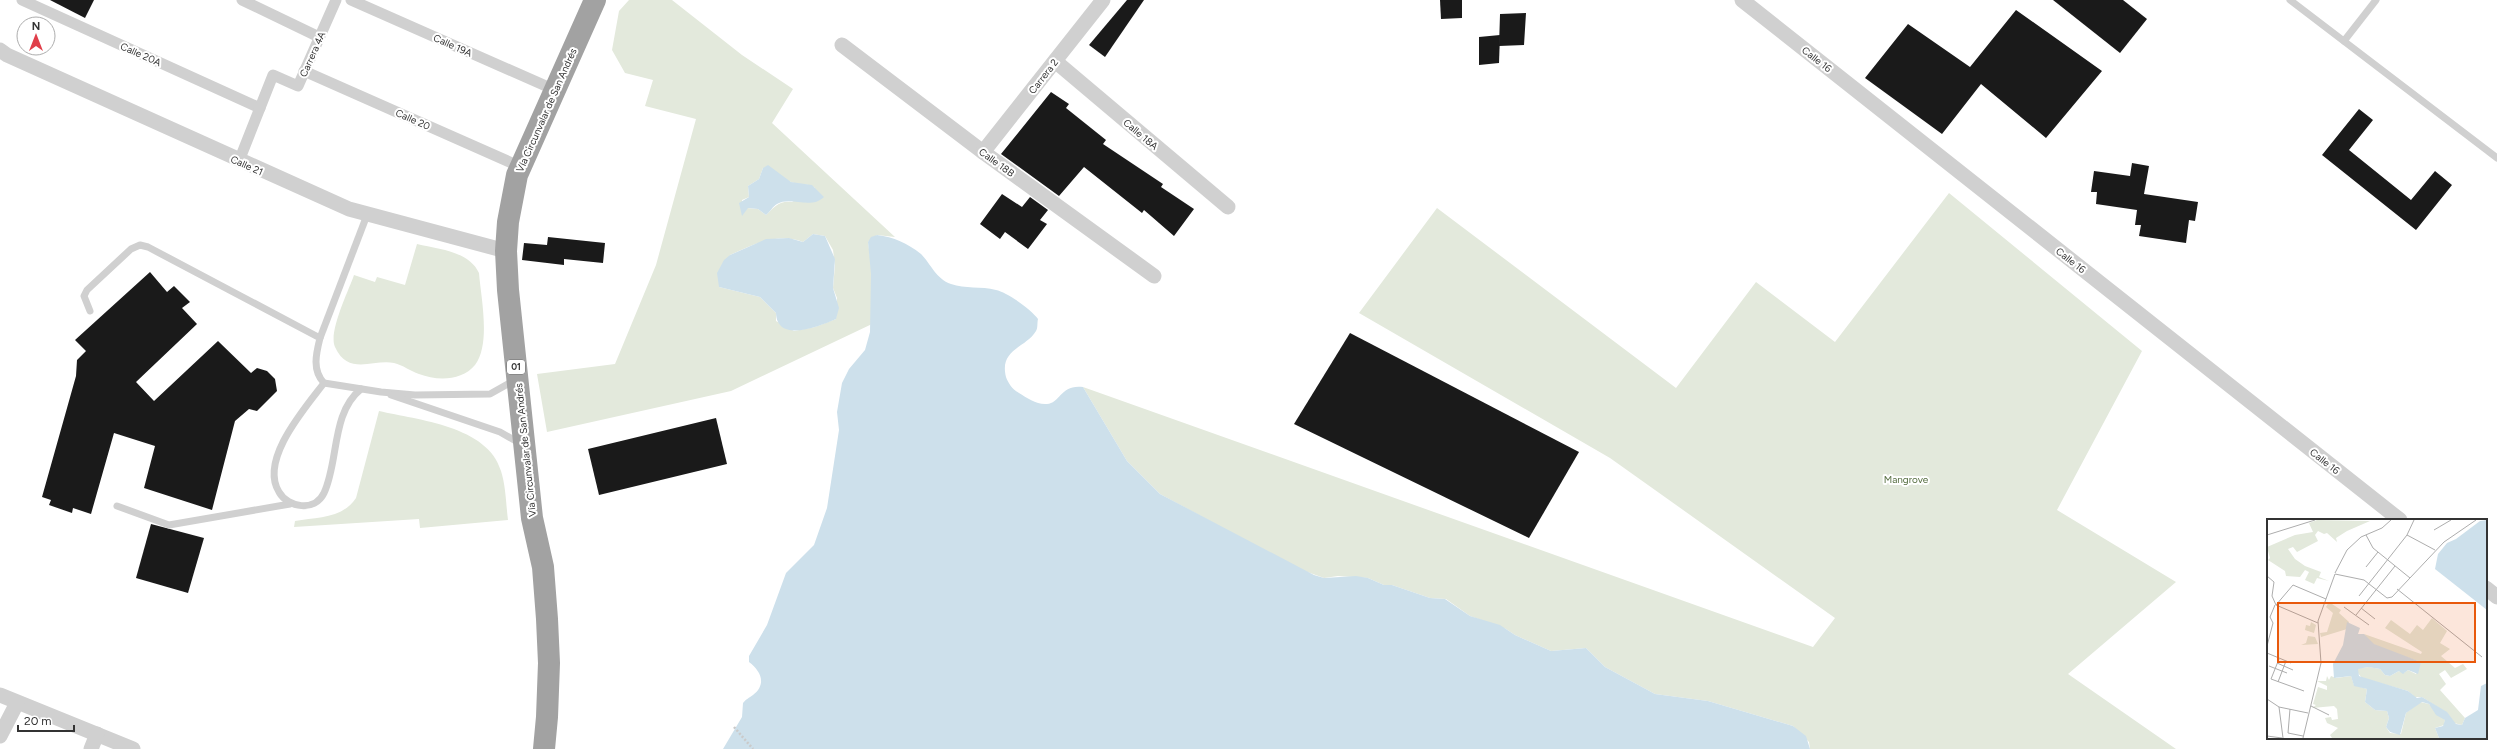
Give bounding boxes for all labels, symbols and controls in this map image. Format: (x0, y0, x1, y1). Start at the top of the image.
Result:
north arrow (16, 16, 56, 56)
text: N (32, 20, 40, 33)
street label: Carrera 4A (297, 29, 328, 79)
street label: Calle 19A (431, 31, 474, 60)
street label: Calle 20A (118, 40, 163, 69)
street label: Calle 16 (1799, 44, 1835, 75)
street label: Vía Circunvalar de San Andrés (513, 46, 580, 174)
street label: Carrera 2 (1026, 56, 1061, 96)
street label: Calle 20 (393, 106, 432, 133)
street label: Calle 18A (1121, 116, 1161, 153)
street label: Calle 18B (976, 145, 1017, 180)
street label: Calle 21 (228, 153, 265, 178)
street label: Calle 16 (2053, 245, 2089, 276)
road number: 01 (507, 360, 525, 374)
street label: Vía Circunvalar de San Andrés (512, 382, 539, 517)
street label: Calle 16 (2307, 446, 2343, 477)
park label: Mangrove (1884, 473, 1929, 486)
inset map (2267, 519, 2487, 739)
scale bar (18, 707, 74, 733)
text: 20 m (24, 714, 52, 728)

